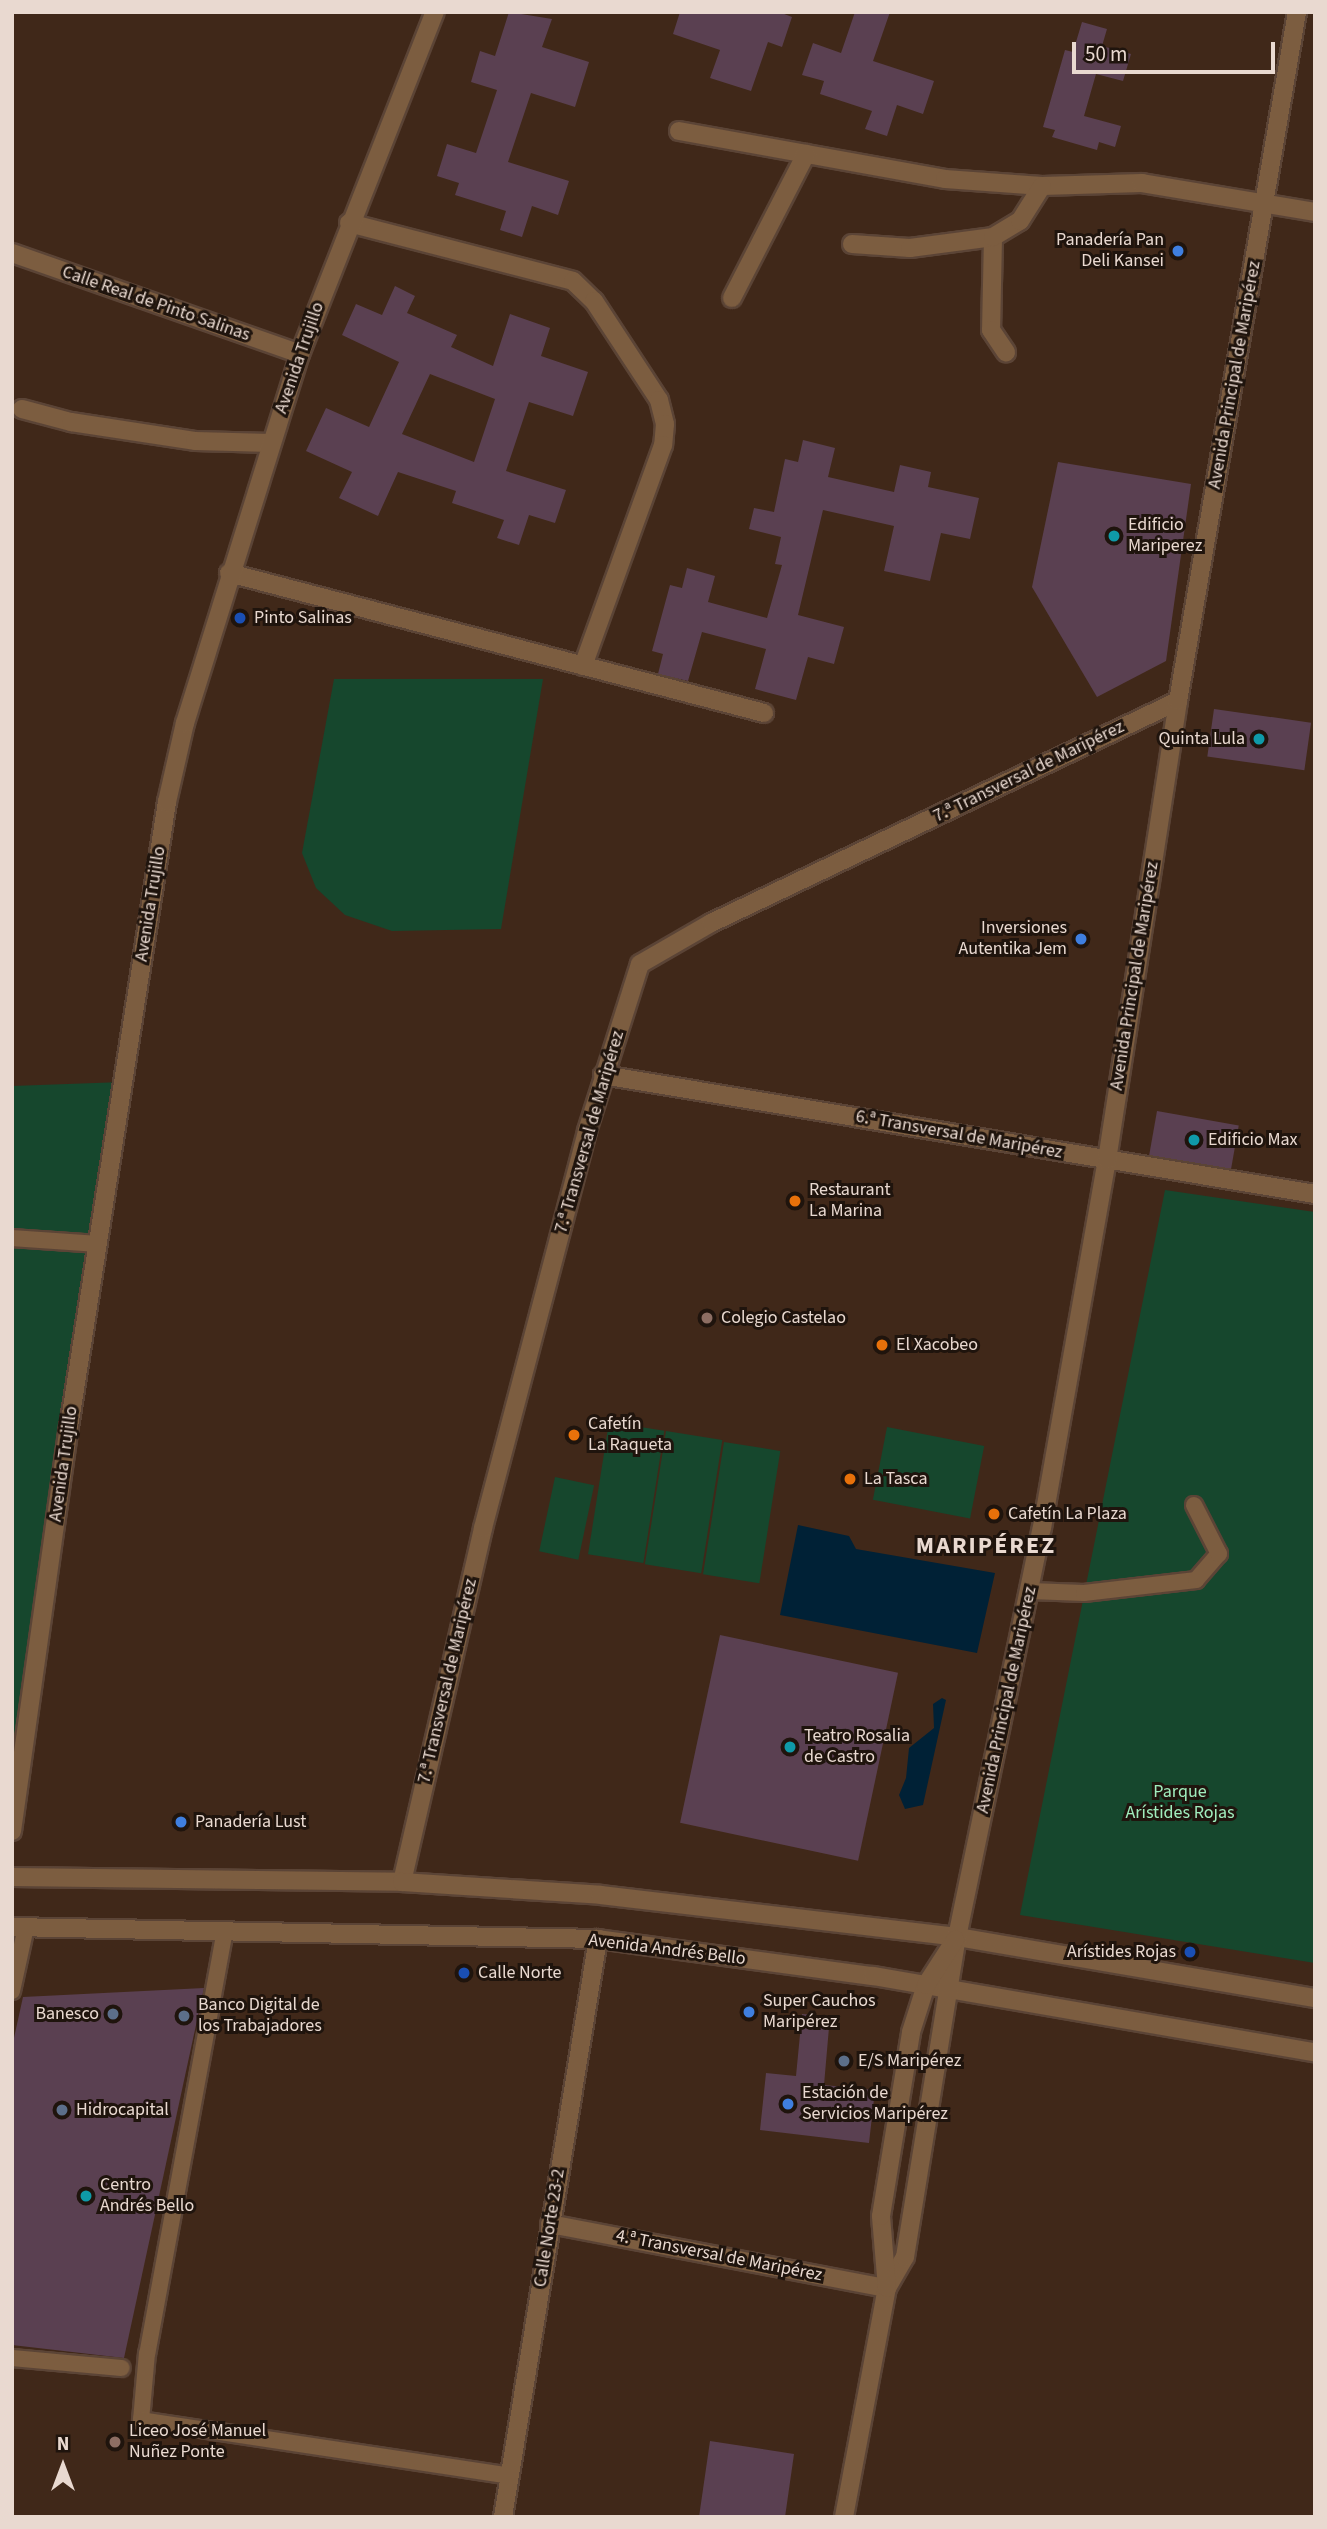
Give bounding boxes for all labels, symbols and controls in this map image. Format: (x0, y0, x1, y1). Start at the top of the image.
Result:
scale bar (1075, 28, 1278, 72)
text: 50 m (1085, 39, 1127, 69)
place label: Panadería Pan Deli Kansei (1056, 230, 1164, 272)
marker: Panadería Pan Deli Kansei (1170, 243, 1186, 259)
street label: Avenida Principal de Maripérez (1204, 259, 1266, 491)
street label: Calle Real de Pinto Salinas (59, 262, 253, 346)
street label: Avenida Trujillo (271, 299, 329, 417)
place label: Edificio Mariperez (1128, 515, 1202, 558)
marker: Edificio Mariperez (1106, 528, 1122, 544)
place label: Pinto Salinas (254, 607, 352, 629)
marker: Pinto Salinas (232, 610, 248, 626)
street label: 7.ª Transversal de Maripérez (930, 716, 1128, 828)
place label: Quinta Lula (1159, 728, 1245, 750)
marker: Quinta Lula (1251, 731, 1267, 747)
street label: Avenida Trujillo (131, 845, 171, 963)
street label: Avenida Principal de Maripérez (1106, 860, 1164, 1092)
place label: Inversiones Autentika Jem (959, 918, 1067, 960)
marker: Inversiones Autentika Jem (1073, 931, 1089, 947)
street label: 7.ª Transversal de Maripérez (551, 1028, 629, 1236)
street label: 6.ª Transversal de Maripérez (854, 1106, 1064, 1164)
place label: Edificio Max (1208, 1129, 1298, 1151)
marker: Edificio Max (1186, 1132, 1202, 1148)
place label: Restaurant La Marina (809, 1180, 891, 1222)
marker: Restaurant La Marina (787, 1193, 803, 1209)
place label: Colegio Castelao (721, 1307, 846, 1329)
marker: Colegio Castelao (699, 1310, 715, 1326)
place label: El Xacobeo (896, 1334, 978, 1356)
marker: El Xacobeo (874, 1337, 890, 1353)
street label: Avenida Trujillo (45, 1405, 83, 1523)
place label: Cafetín La Raqueta (588, 1414, 672, 1456)
marker: Cafetín La Raqueta (566, 1427, 582, 1443)
place label: La Tasca (864, 1468, 927, 1490)
marker: La Tasca (842, 1471, 858, 1487)
place label: Cafetín La Plaza (1008, 1503, 1127, 1525)
marker: Cafetín La Plaza (986, 1506, 1002, 1522)
district label: MARIPÉREZ (917, 1532, 1055, 1560)
street label: 7.ª Transversal de Maripérez (414, 1577, 482, 1785)
street label: Avenida Principal de Maripérez (972, 1585, 1042, 1815)
place label: Teatro Rosalia de Castro (804, 1726, 910, 1768)
marker: Teatro Rosalia de Castro (782, 1739, 798, 1755)
park label: Parque Arístides Rojas (1125, 1782, 1235, 1825)
place label: Panadería Lust (195, 1811, 306, 1833)
marker: Panadería Lust (173, 1814, 189, 1830)
street label: Avenida Andrés Bello (587, 1930, 747, 1970)
place label: Arístides Rojas (1067, 1941, 1176, 1963)
marker: Arístides Rojas (1182, 1944, 1198, 1960)
place label: Calle Norte (478, 1962, 561, 1984)
marker: Calle Norte (456, 1965, 472, 1981)
place label: Super Cauchos Maripérez (763, 1991, 876, 2034)
place label: Banco Digital de los Trabajadores (198, 1995, 322, 2038)
place label: Banesco (35, 2003, 99, 2025)
marker: Super Cauchos Maripérez (741, 2004, 757, 2020)
marker: Banesco (105, 2006, 121, 2022)
marker: Banco Digital de los Trabajadores (176, 2008, 192, 2024)
place label: E/S Maripérez (858, 2050, 961, 2072)
marker: E/S Maripérez (836, 2053, 852, 2069)
place label: Estación de Servicios Maripérez (802, 2083, 948, 2126)
marker: Estación de Servicios Maripérez (780, 2096, 796, 2112)
place label: Hidrocapital (76, 2099, 169, 2121)
marker: Hidrocapital (54, 2102, 70, 2118)
street label: Calle Norte 23-2 (530, 2167, 570, 2289)
place label: Centro Andrés Bello (100, 2175, 194, 2218)
marker: Centro Andrés Bello (78, 2188, 94, 2204)
street label: 4.ª Transversal de Maripérez (614, 2225, 824, 2287)
place label: Liceo José Manuel Nuñez Ponte (129, 2421, 266, 2464)
north arrow (28, 2431, 98, 2501)
text: N (57, 2431, 69, 2458)
marker: Liceo José Manuel Nuñez Ponte (107, 2434, 123, 2450)

